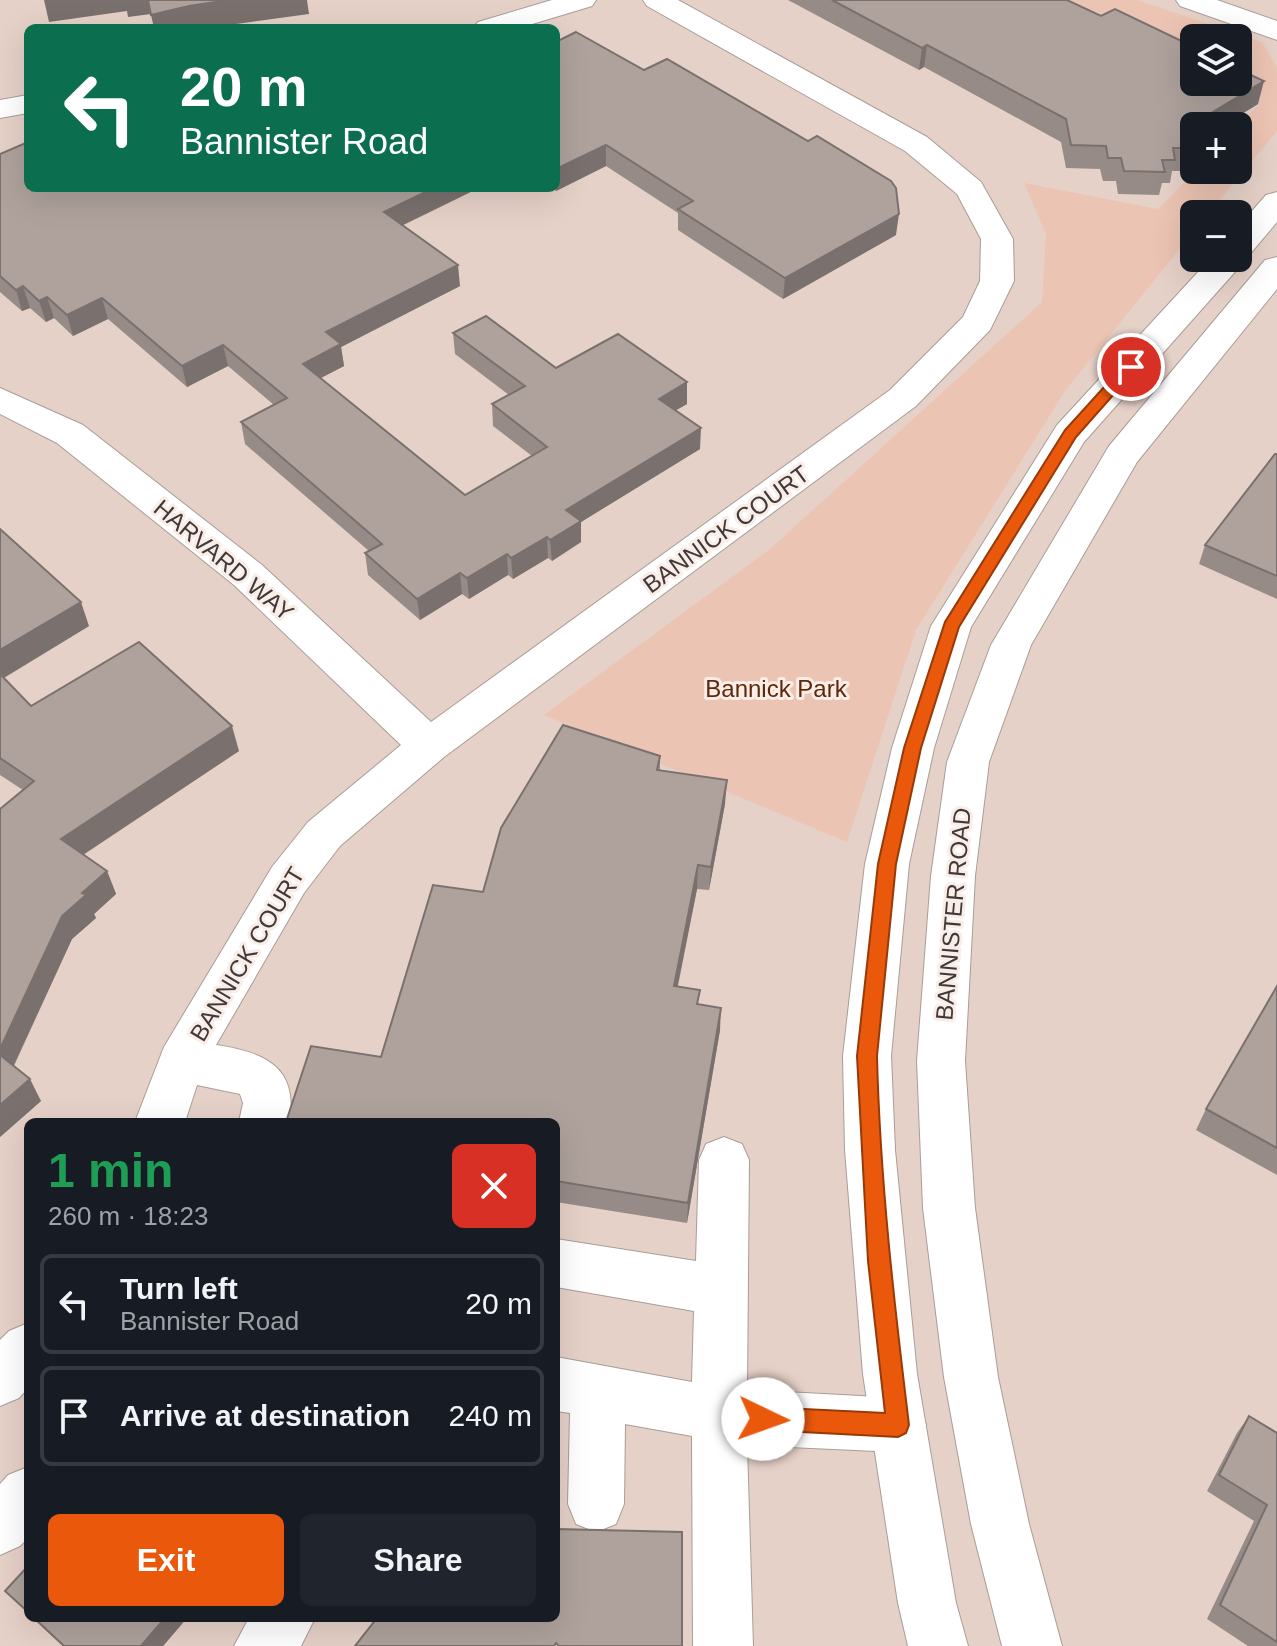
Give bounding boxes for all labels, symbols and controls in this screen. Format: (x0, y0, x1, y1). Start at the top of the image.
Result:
map controls (1180, 24, 1252, 272)
button: layers (1180, 24, 1252, 96)
text: 20 m (180, 55, 308, 118)
icon: left (48, 56, 152, 160)
button: + (1180, 112, 1252, 184)
text: Bannister Road (180, 121, 428, 162)
button: − (1180, 200, 1252, 272)
pin (1097, 333, 1165, 401)
icon: arrive (1109, 345, 1153, 389)
street label: BANNICK COURT (638, 460, 814, 598)
street label: HARVARD WAY (149, 494, 299, 626)
park label: Bannick Park (705, 675, 848, 702)
street label: BANNISTER ROAD (930, 807, 976, 1021)
street label: BANNICK COURT (184, 862, 310, 1046)
text: 1 min (48, 1144, 173, 1197)
button: close (452, 1144, 536, 1228)
text: 260 m · 18:23 (48, 1201, 208, 1231)
text: Turn left (120, 1272, 238, 1305)
icon: left (52, 1282, 96, 1326)
text: 20 m (465, 1287, 532, 1320)
text: Bannister Road (120, 1306, 299, 1336)
position arrow (721, 1377, 805, 1461)
icon: arrive (52, 1394, 96, 1438)
text: Arrive at destination (120, 1399, 410, 1432)
text: 240 m (449, 1399, 532, 1432)
button: Exit (48, 1514, 284, 1606)
button: Share (300, 1514, 536, 1606)

